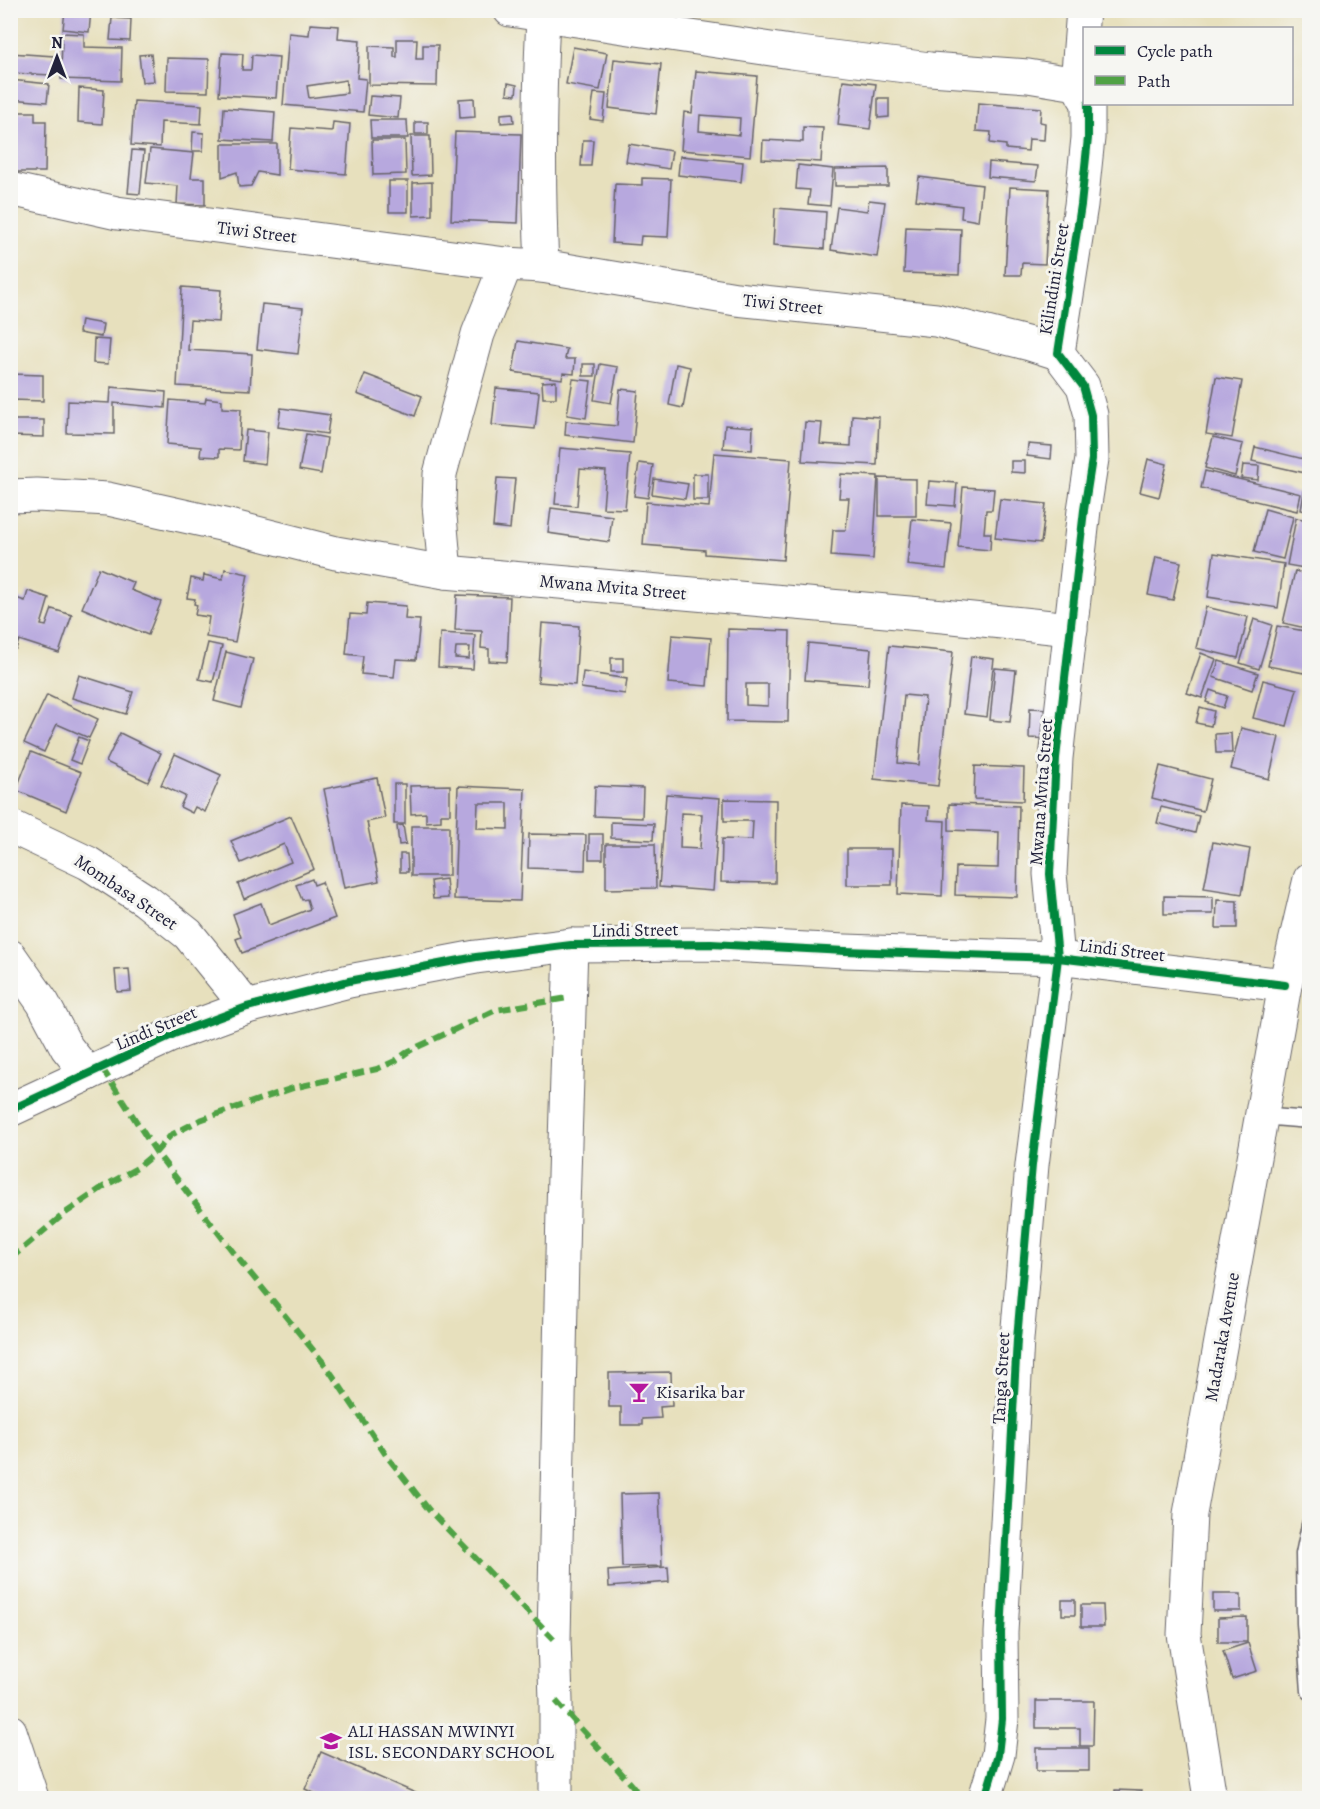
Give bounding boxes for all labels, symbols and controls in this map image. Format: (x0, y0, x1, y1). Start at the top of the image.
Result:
north arrow (27, 27, 87, 87)
legend (1083, 27, 1293, 105)
text: N (51, 32, 63, 54)
text: Cycle path (1137, 39, 1213, 63)
text: Path (1137, 69, 1171, 93)
street label: Tiwi Street (216, 215, 298, 249)
street label: Kilindini Street (1033, 221, 1075, 337)
street label: Tiwi Street (742, 288, 824, 320)
street label: Mwana Mvita Street (538, 569, 688, 605)
street label: Mwana Mvita Street (1024, 717, 1058, 866)
street label: Mombasa Street (70, 849, 182, 935)
street label: Lindi Street (591, 917, 679, 943)
street label: Lindi Street (1078, 933, 1167, 967)
street label: Lindi Street (111, 1000, 201, 1056)
street label: Madaraka Avenue (1199, 1271, 1245, 1403)
street label: Tanga Street (987, 1331, 1015, 1425)
bar icon: Kisarika bar (627, 1380, 651, 1404)
place label: Kisarika bar (656, 1380, 745, 1404)
place label: ALI HASSAN MWINYI ISL. SECONDARY SCHOOL (347, 1719, 555, 1764)
school or university icon: ALI HASSAN MWINYI ISL. SECONDARY SCHOOL (319, 1729, 343, 1753)

